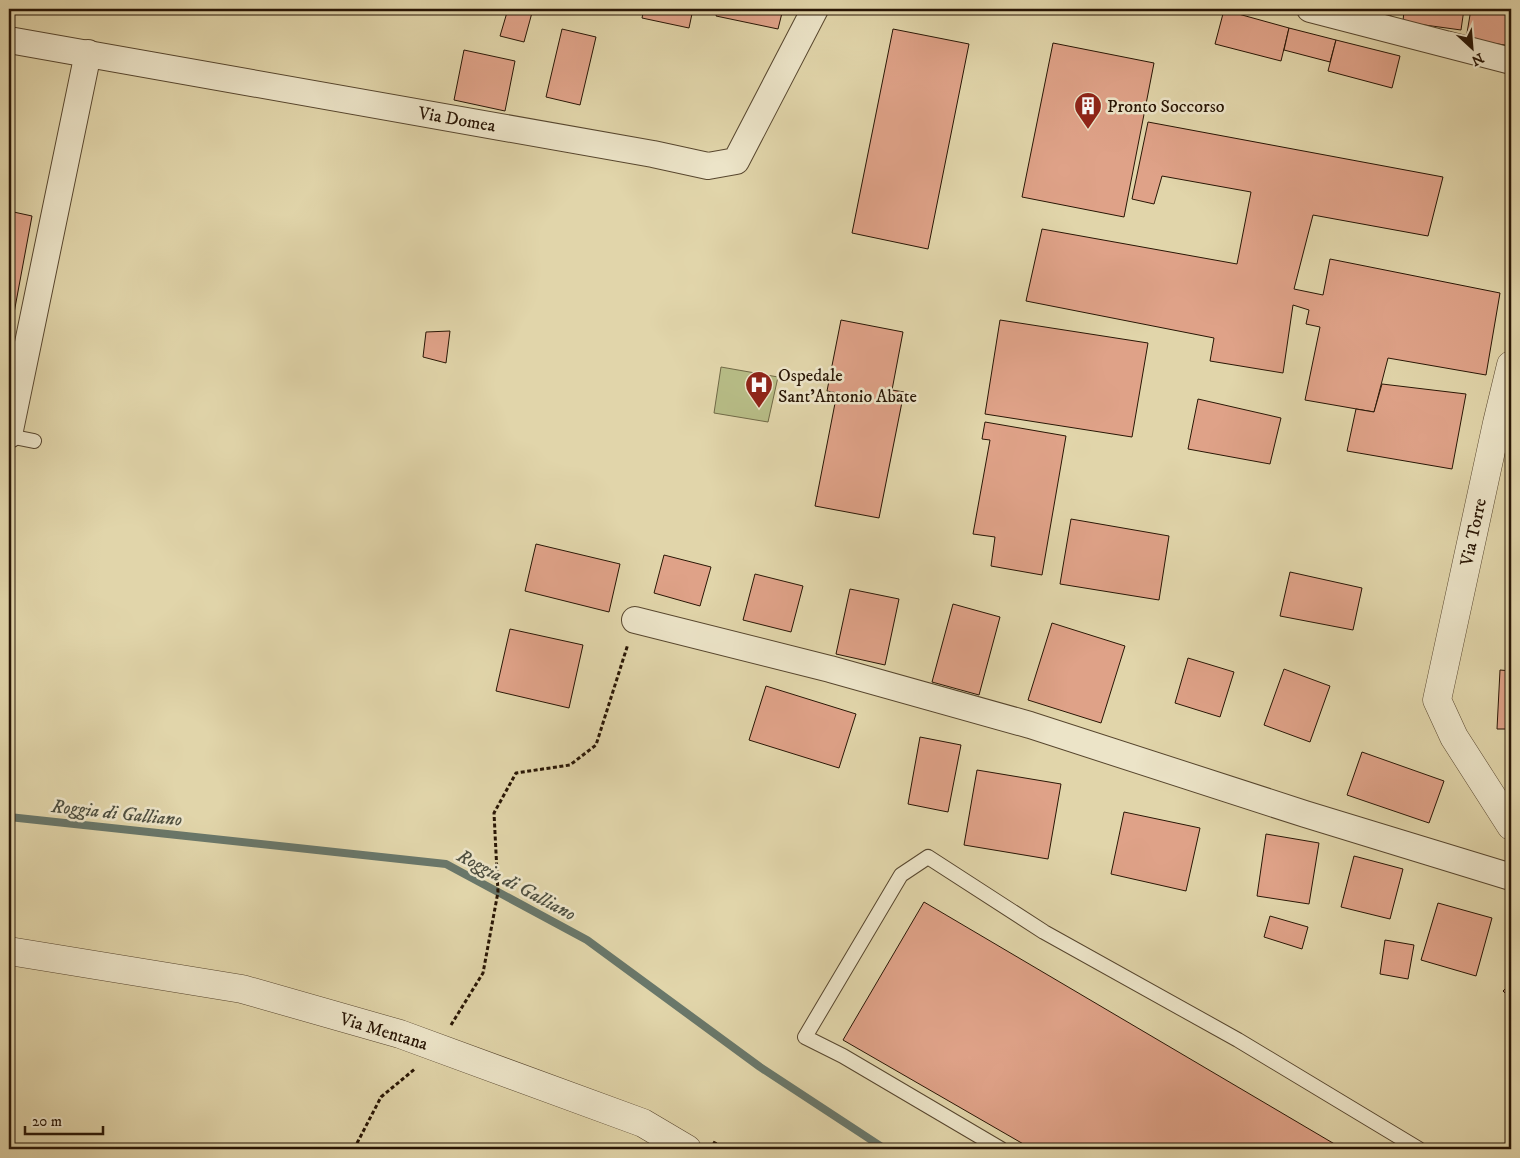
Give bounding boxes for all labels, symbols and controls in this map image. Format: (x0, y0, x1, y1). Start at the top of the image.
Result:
north arrow (1448, 22, 1498, 72)
text: N (1468, 48, 1486, 70)
building icon: Pronto Soccorso (1073, 91, 1103, 130)
place label: Pronto Soccorso (1107, 96, 1225, 118)
street label: Via Domea (415, 102, 498, 138)
place label: Ospedale Sant'Antonio Abate (778, 365, 917, 408)
hospital icon: Ospedale Sant'Antonio Abate (744, 370, 774, 409)
street label: Via Torre (1456, 496, 1492, 569)
water label: Roggia di Galliano (49, 795, 183, 832)
water label: Roggia di Galliano (452, 844, 580, 926)
street label: Via Mentana (336, 1008, 431, 1056)
scale bar (25, 1103, 102, 1135)
text: 20 m (32, 1112, 62, 1131)

